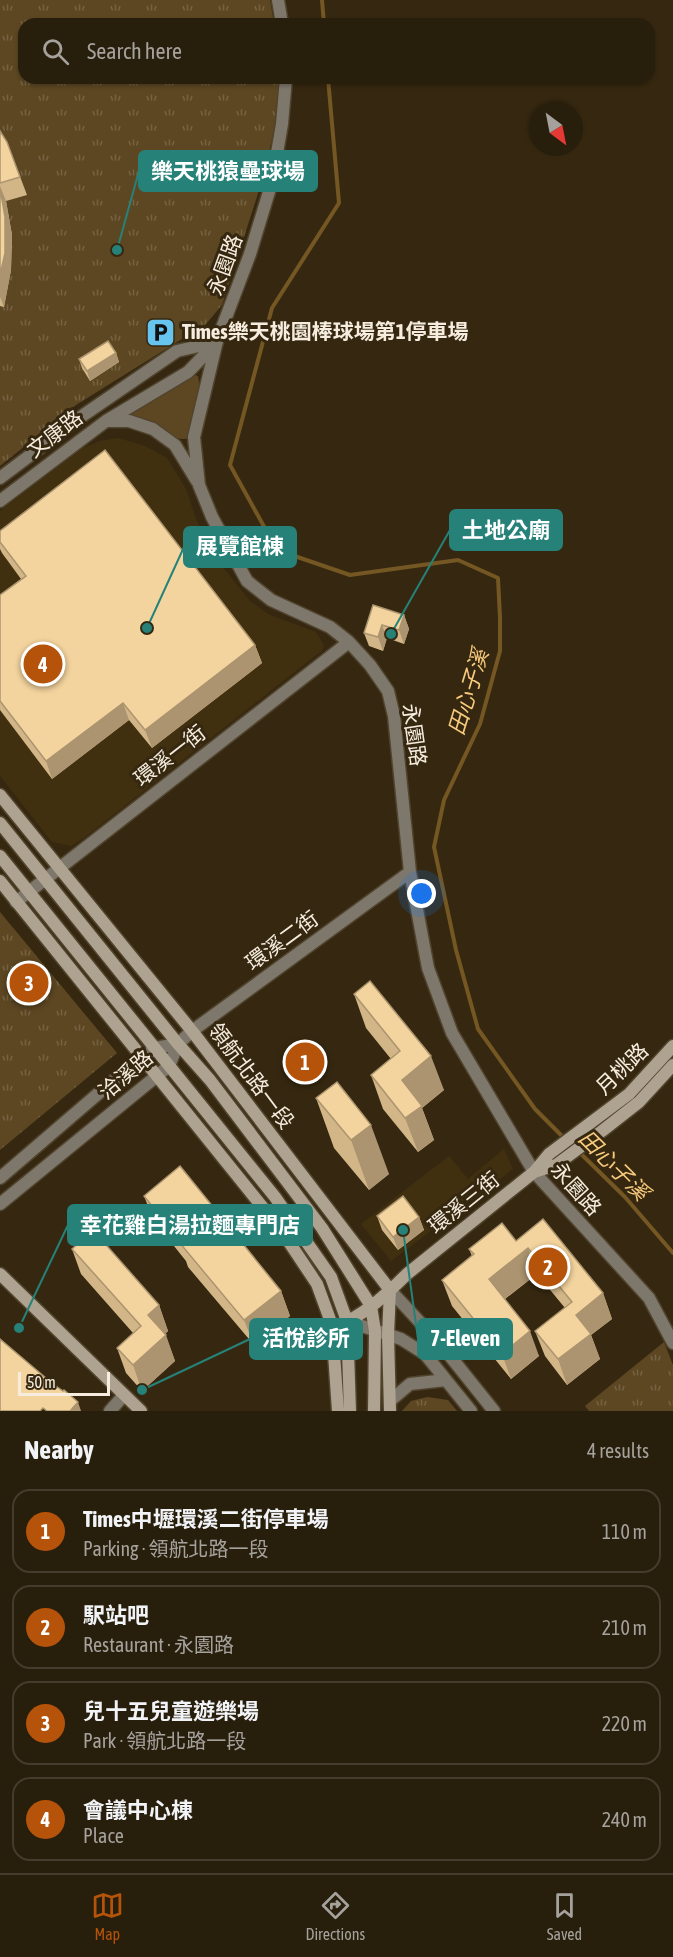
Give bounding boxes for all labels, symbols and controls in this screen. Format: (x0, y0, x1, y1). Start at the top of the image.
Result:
search box (18, 18, 655, 84)
icon: search (39, 35, 72, 68)
text: Search here (87, 38, 182, 64)
north arrow (529, 102, 583, 156)
callout: 樂天桃猿壘球場 (139, 151, 317, 191)
text: 樂天桃猿壘球場 (151, 158, 305, 184)
street label: 永園路 (202, 231, 246, 298)
parking icon: Times樂天桃園棒球場第1停車場 (145, 316, 177, 348)
place label: Times樂天桃園棒球場第1停車場 (182, 319, 469, 343)
street label: 文康路 (22, 405, 87, 462)
callout: 土地公廟 (450, 510, 562, 550)
text: 土地公廟 (462, 517, 550, 543)
callout: 展覽館棟 (184, 527, 296, 567)
text: 展覽館棟 (196, 533, 284, 559)
pin: 4 (24, 642, 63, 686)
water label: 田心子溪 (443, 643, 494, 738)
street label: 永園路 (399, 702, 431, 768)
street label: 環溪一街 (129, 720, 210, 791)
your location (407, 879, 436, 908)
street label: 環溪二街 (240, 906, 322, 975)
pin: 3 (9, 960, 48, 1006)
street label: 領航北路一段 (204, 1018, 299, 1133)
street label: 月桃路 (590, 1038, 652, 1099)
pin: 1 (286, 1040, 324, 1084)
street label: 洽溪路 (94, 1045, 157, 1104)
water label: 田心子溪 (574, 1125, 656, 1207)
street label: 永園路 (547, 1157, 607, 1220)
street label: 環溪三街 (423, 1166, 504, 1238)
callout: 幸花雞白湯拉麵專門店 (68, 1205, 312, 1245)
text: 幸花雞白湯拉麵專門店 (80, 1212, 300, 1238)
pin: 2 (528, 1244, 568, 1290)
callout: 活悅診所 (250, 1319, 362, 1359)
callout: 7-Eleven (418, 1319, 512, 1359)
text: 活悅診所 (262, 1325, 350, 1351)
text: 7-Eleven (430, 1325, 500, 1351)
scale bar (18, 1369, 110, 1396)
text: 50 m (27, 1373, 56, 1391)
text: Nearby (24, 1435, 94, 1465)
text: 4 results (587, 1439, 649, 1462)
text: Times中壢環溪二街停車場 (83, 1506, 329, 1532)
text: 1 (41, 1520, 50, 1543)
text: 110 m (602, 1520, 647, 1543)
text: Parking · 領航北路一段 (83, 1537, 268, 1560)
text: 駅站吧 (83, 1602, 149, 1628)
text: 2 (41, 1616, 50, 1639)
text: 210 m (602, 1616, 647, 1639)
text: Restaurant · 永園路 (83, 1633, 234, 1656)
text: 兒十五兒童遊樂場 (83, 1698, 259, 1724)
text: 3 (41, 1712, 50, 1735)
text: 220 m (602, 1712, 647, 1735)
text: Park · 領航北路一段 (83, 1729, 246, 1752)
text: 會議中心棟 (83, 1797, 193, 1823)
text: 4 (41, 1808, 50, 1831)
text: 240 m (602, 1808, 647, 1831)
text: Place (83, 1824, 124, 1847)
tab: Map (91, 1889, 124, 1943)
tab: Directions (305, 1889, 365, 1943)
tab: Saved (547, 1889, 582, 1943)

